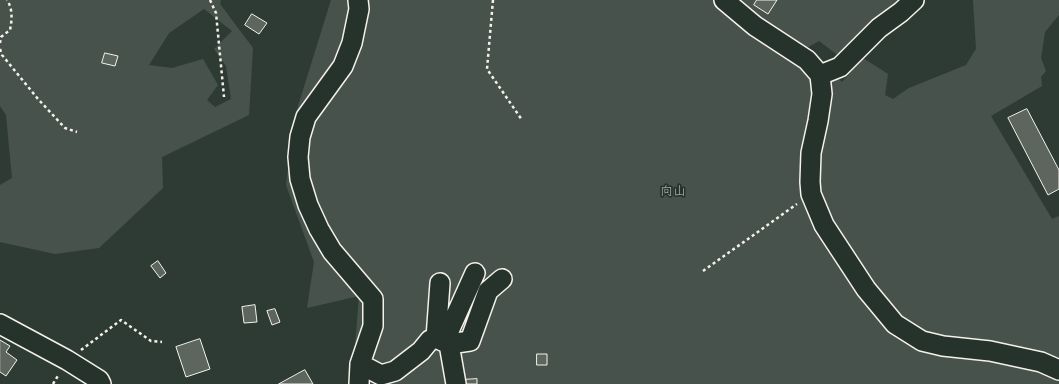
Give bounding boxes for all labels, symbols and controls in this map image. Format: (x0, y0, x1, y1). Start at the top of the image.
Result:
park label: 向山 (660, 184, 686, 200)

